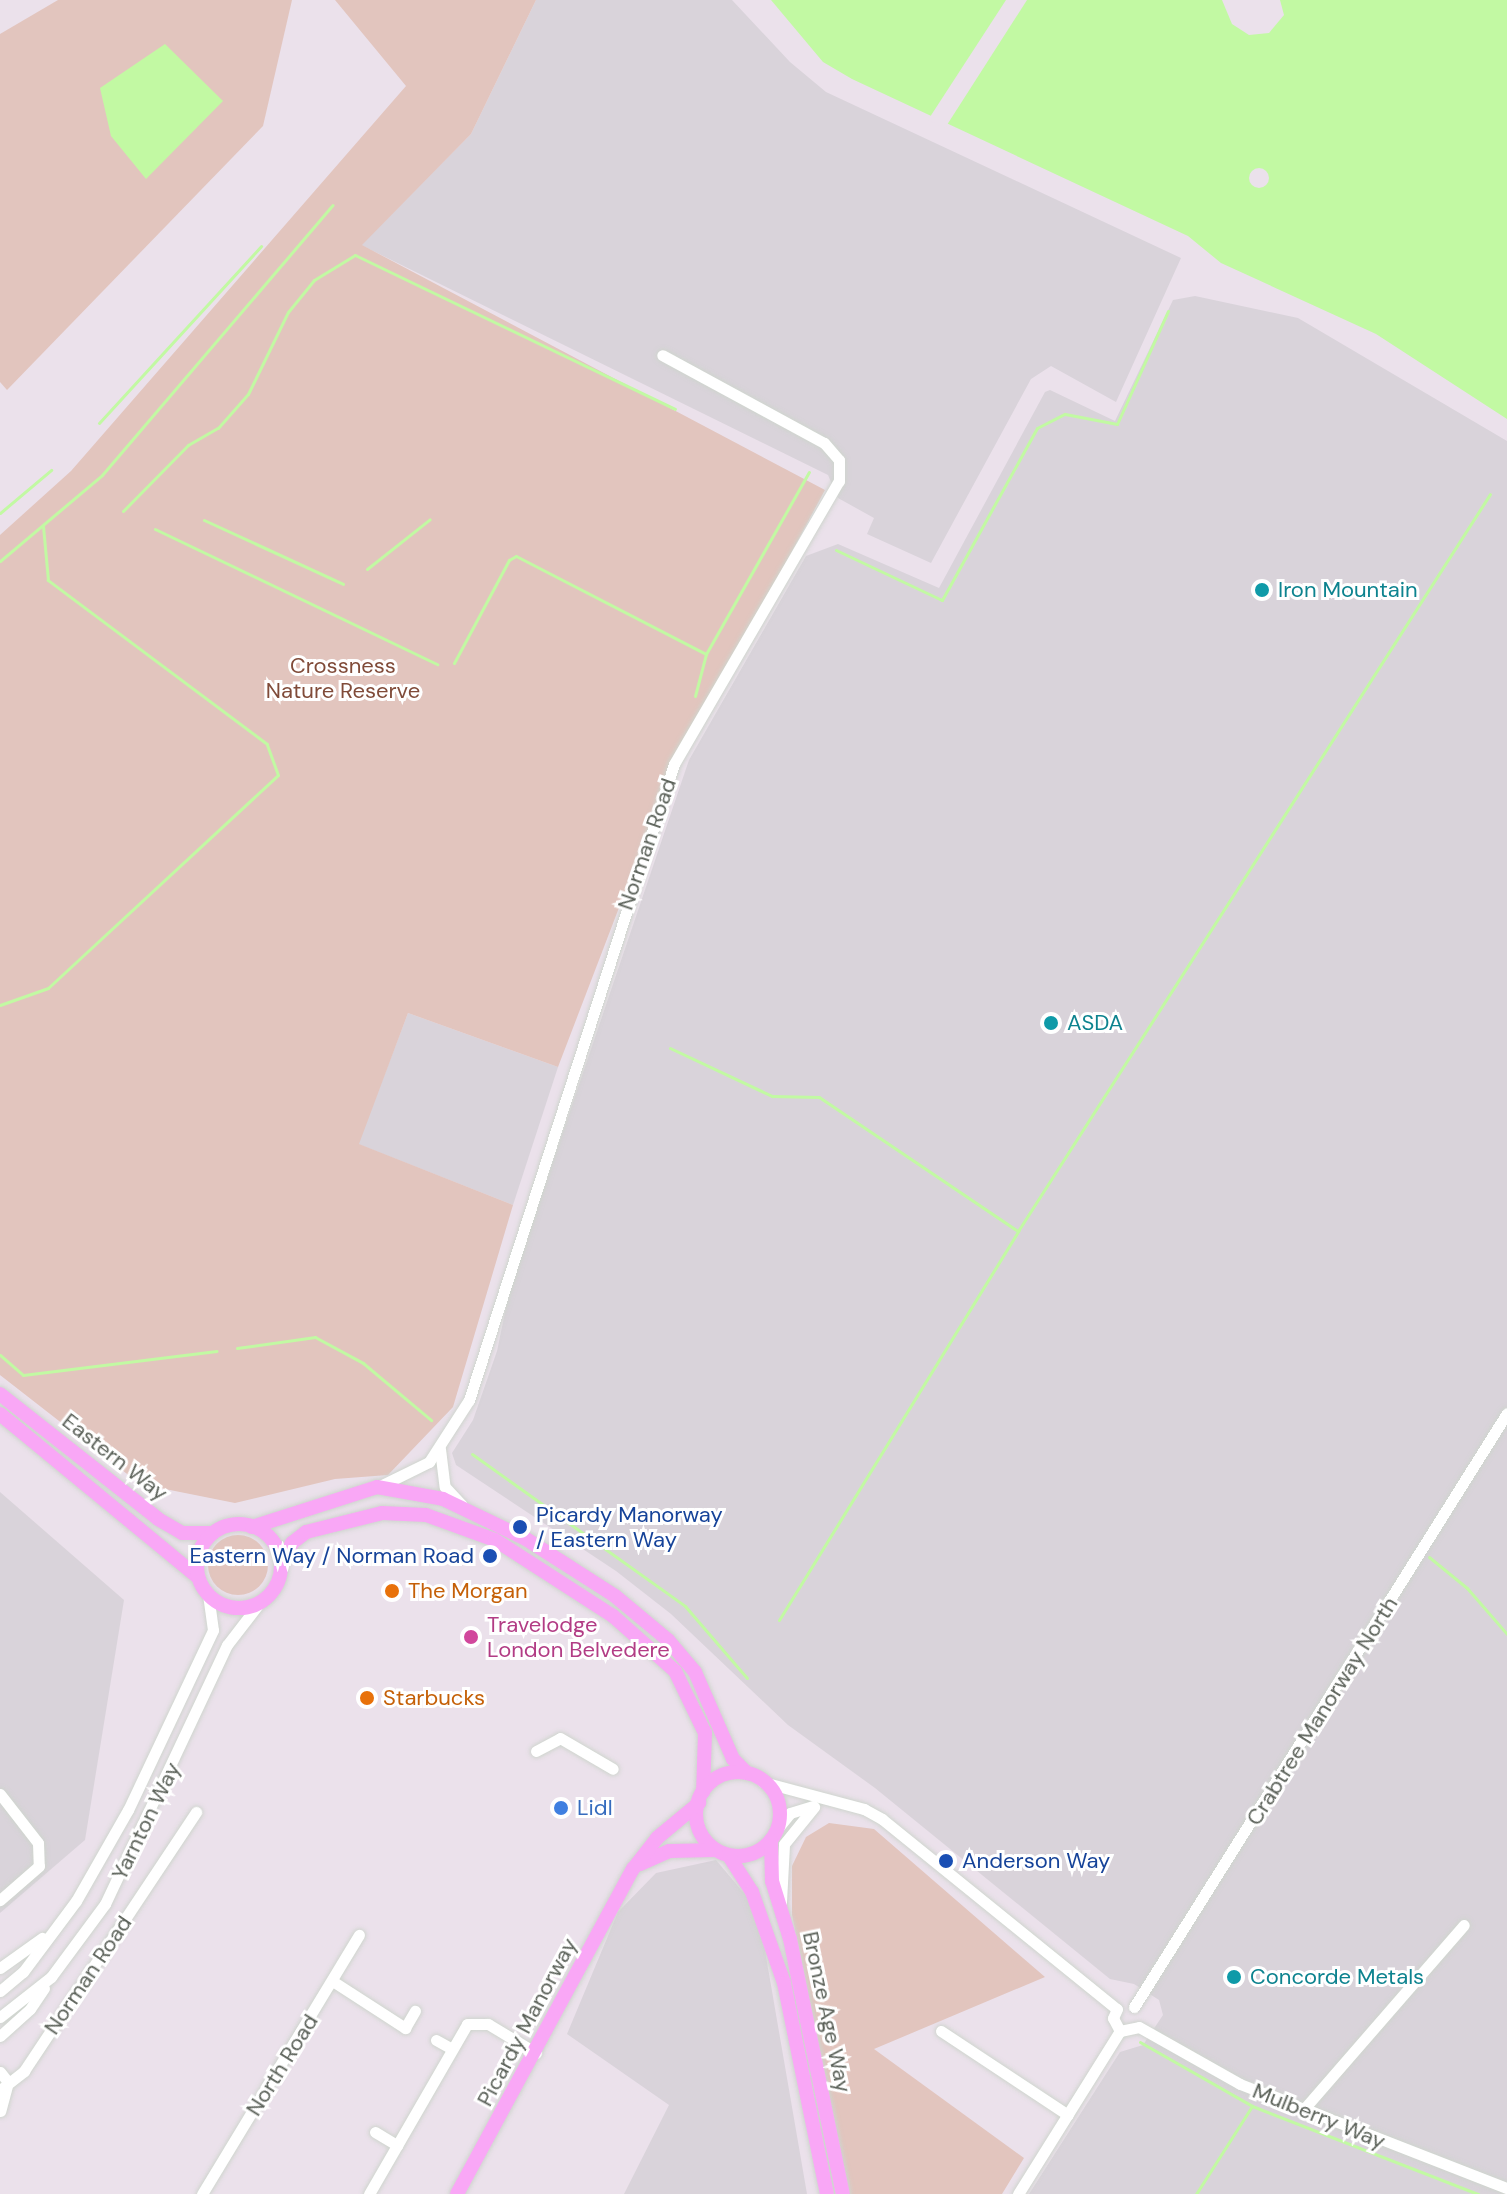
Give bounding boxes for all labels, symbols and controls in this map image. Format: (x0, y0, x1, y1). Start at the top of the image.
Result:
place label: Iron Mountain (1278, 577, 1418, 603)
marker: Iron Mountain (1253, 581, 1271, 599)
park label: Crossness Nature Reserve (266, 652, 420, 704)
street label: Norman Road (612, 775, 682, 913)
place label: ASDA (1067, 1010, 1123, 1036)
marker: ASDA (1042, 1014, 1060, 1032)
street label: Eastern Way (57, 1408, 173, 1506)
place label: Picardy Manorway / Eastern Way (536, 1501, 723, 1552)
marker: Picardy Manorway / Eastern Way (511, 1518, 529, 1536)
place label: Eastern Way / Norman Road (190, 1543, 474, 1569)
marker: Eastern Way / Norman Road (481, 1547, 499, 1565)
place label: The Morgan (408, 1578, 528, 1604)
marker: The Morgan (383, 1582, 401, 1600)
street label: Crabtree Manorway North (1241, 1592, 1403, 1830)
place label: Travelodge London Belvedere (487, 1611, 670, 1662)
marker: Travelodge London Belvedere (462, 1628, 480, 1646)
place label: Starbucks (383, 1685, 485, 1711)
marker: Starbucks (358, 1689, 376, 1707)
street label: Yarnton Way (106, 1758, 186, 1884)
place label: Lidl (577, 1795, 613, 1821)
marker: Lidl (552, 1799, 570, 1817)
place label: Anderson Way (962, 1848, 1110, 1874)
marker: Anderson Way (937, 1852, 955, 1870)
street label: Norman Road (39, 1911, 137, 2039)
street label: Bronze Age Way (797, 1929, 857, 2095)
street label: Picardy Manorway (472, 1933, 582, 2111)
place label: Concorde Metals (1250, 1964, 1424, 1990)
marker: Concorde Metals (1225, 1968, 1243, 1986)
street label: North Road (240, 2009, 324, 2121)
street label: Mulberry Way (1249, 2077, 1389, 2155)

